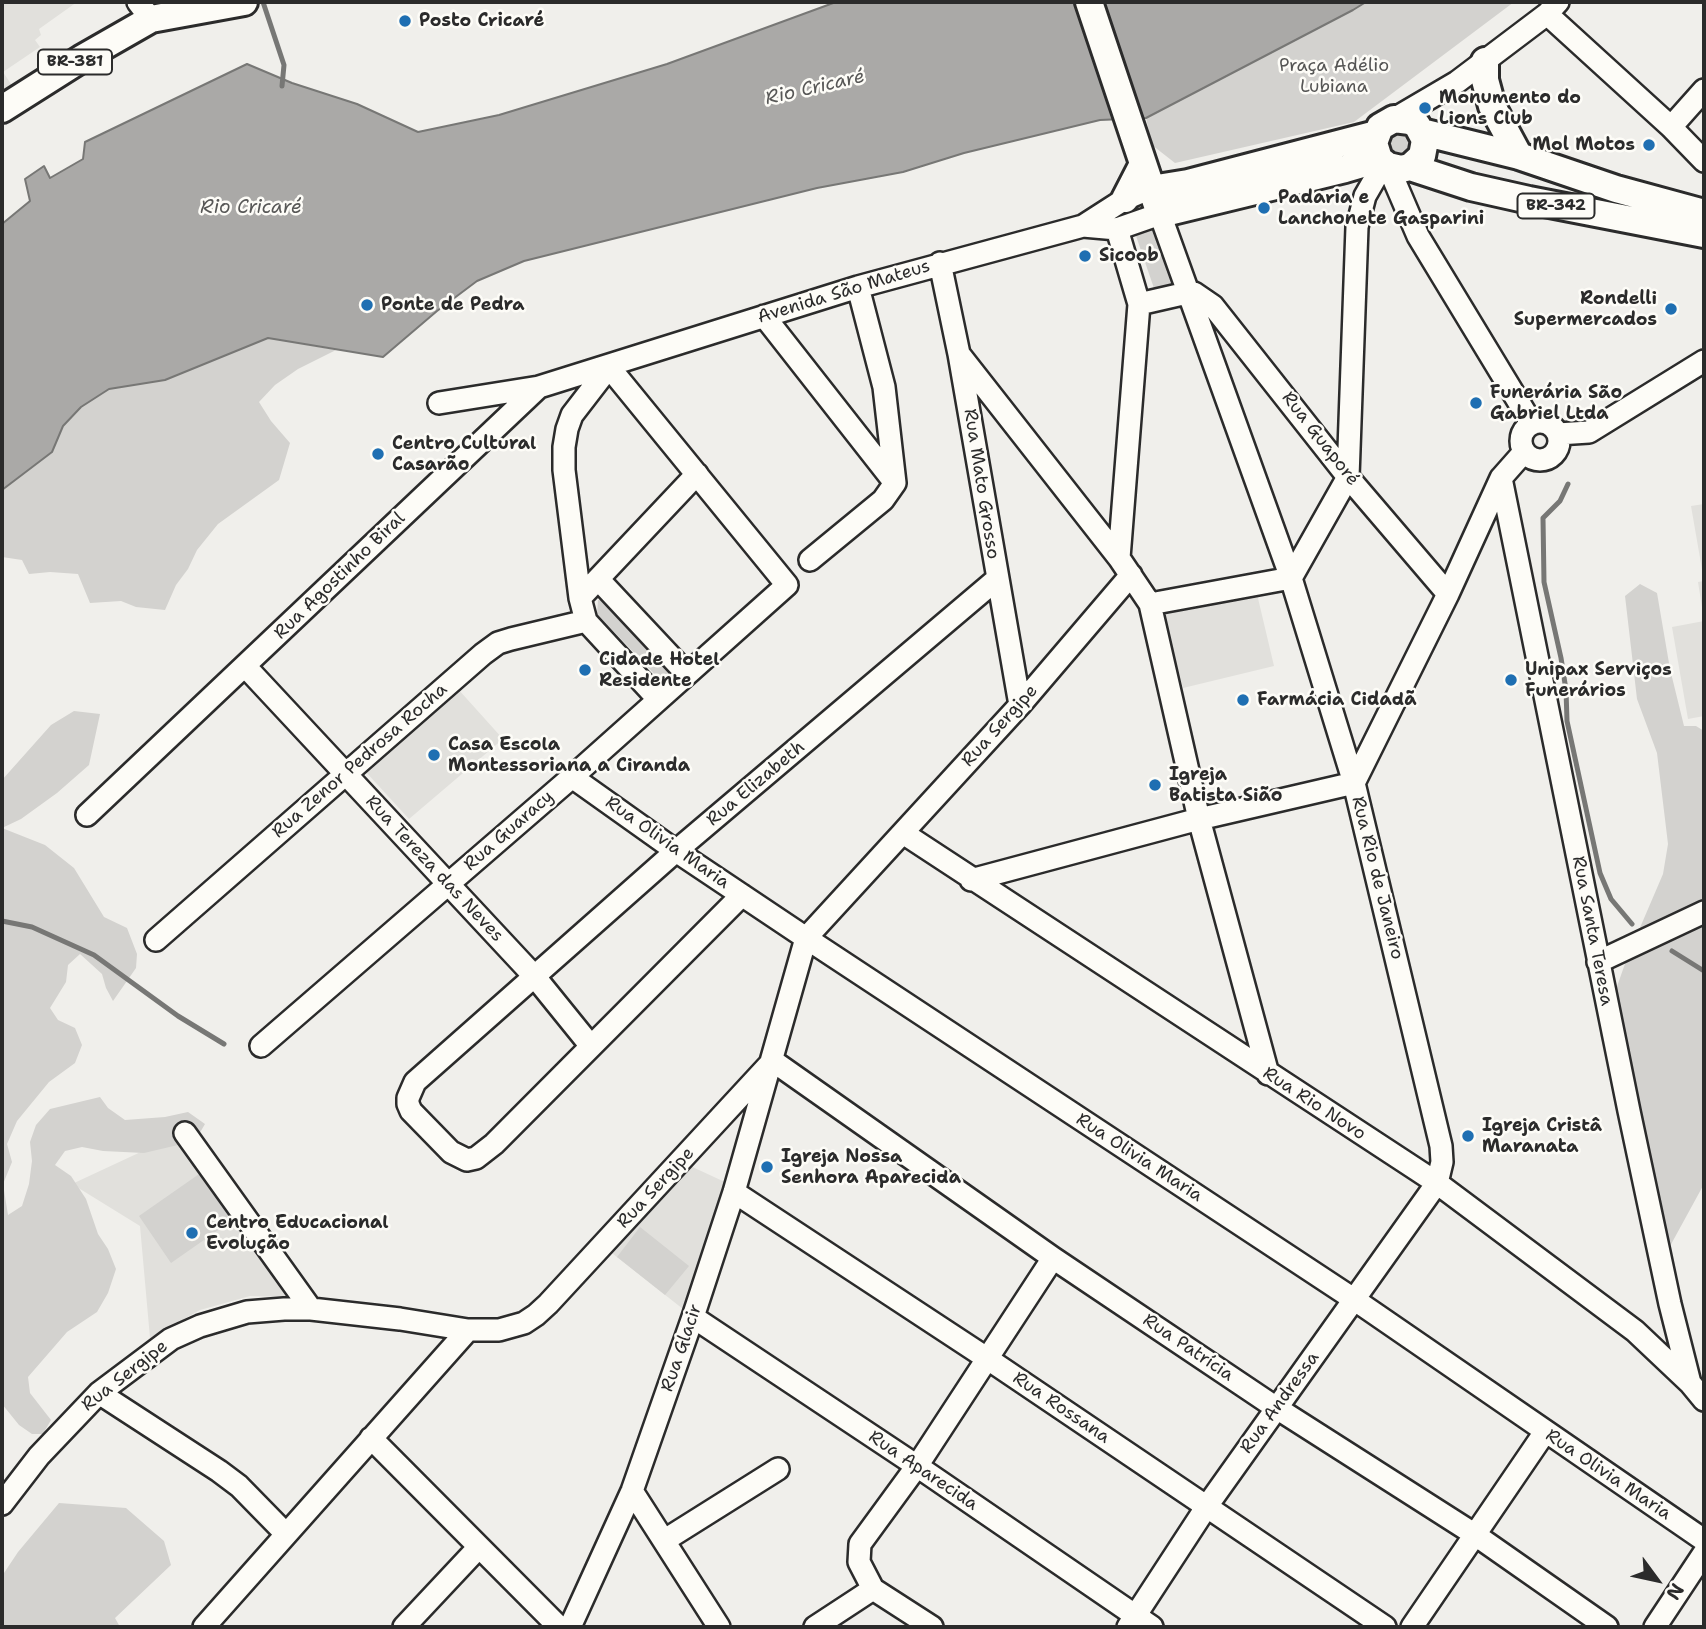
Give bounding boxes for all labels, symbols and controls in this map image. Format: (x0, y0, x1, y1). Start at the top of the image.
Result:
place label: Posto Cricaré (419, 10, 544, 32)
marker: Posto Cricaré (397, 13, 413, 29)
road number: BR-381 (38, 50, 112, 74)
park label: Praça Adélio Lubiana (1279, 55, 1389, 98)
water label: Rio Cricaré (763, 65, 867, 111)
place label: Monumento do Lions Club (1439, 87, 1581, 130)
marker: Monumento do Lions Club (1417, 100, 1433, 116)
place label: Mol Motos (1533, 134, 1635, 156)
marker: Mol Motos (1641, 137, 1657, 153)
place label: Padaria e Lanchonete Gasparini (1278, 187, 1484, 230)
road number: BR-342 (1518, 194, 1594, 218)
water label: Rio Cricaré (200, 197, 302, 219)
marker: Padaria e Lanchonete Gasparini (1256, 200, 1272, 216)
place label: Sicoob (1099, 245, 1159, 267)
marker: Sicoob (1077, 248, 1093, 264)
street label: Avenida São Mateus (755, 255, 933, 329)
place label: Rondelli Supermercados (1514, 288, 1657, 330)
place label: Ponte de Pedra (381, 294, 525, 316)
marker: Ponte de Pedra (359, 297, 375, 313)
marker: Rondelli Supermercados (1663, 301, 1679, 317)
place label: Funerária São Gabriel Ltda (1490, 382, 1622, 424)
street label: Rua Guaporé (1277, 388, 1363, 490)
marker: Funerária São Gabriel Ltda (1468, 395, 1484, 411)
street label: Rua Mato Grosso (958, 407, 1004, 561)
place label: Centro Cultural Casarão (392, 433, 536, 476)
marker: Centro Cultural Casarão (370, 446, 386, 462)
street label: Rua Agostinho Biral (270, 508, 410, 644)
place label: Cidade Hotel Residente (599, 649, 719, 692)
place label: Unipax Serviços Funerários (1525, 659, 1672, 702)
marker: Cidade Hotel Residente (577, 662, 593, 678)
marker: Unipax Serviços Funerários (1503, 672, 1519, 688)
street label: Rua Zenor Pedrosa Rocha (268, 679, 452, 843)
street label: Rua Sergipe (957, 680, 1043, 772)
place label: Farmácia Cidadã (1257, 689, 1416, 711)
marker: Farmácia Cidadã (1235, 692, 1251, 708)
place label: Casa Escola Montessoriana a Ciranda (448, 734, 690, 776)
street label: Rua Elizabeth (703, 737, 809, 831)
marker: Casa Escola Montessoriana a Ciranda (426, 747, 442, 763)
place label: Igreja Batista Sião (1169, 764, 1282, 806)
marker: Igreja Batista Sião (1147, 777, 1163, 793)
street label: Rua Guaracy (460, 786, 558, 876)
street label: Rua Tereza das Neves (360, 791, 508, 947)
street label: Rua Olivia Maria (601, 792, 733, 894)
street label: Rua Rio de Janeiro (1346, 794, 1408, 962)
street label: Rua Santa Teresa (1567, 854, 1617, 1008)
street label: Rua Rio Novo (1259, 1063, 1369, 1145)
street label: Rua Olivia Maria (1072, 1109, 1206, 1207)
place label: Igreja Cristâ Maranata (1482, 1115, 1602, 1158)
marker: Igreja Cristâ Maranata (1460, 1128, 1476, 1144)
street label: Rua Sergipe (613, 1143, 699, 1233)
place label: Igreja Nossa Senhora Aparecida (781, 1146, 961, 1188)
marker: Igreja Nossa Senhora Aparecida (759, 1159, 775, 1175)
place label: Centro Educacional Evolução (206, 1212, 388, 1254)
marker: Centro Educacional Evolução (184, 1225, 200, 1241)
street label: Rua Glacir (657, 1301, 707, 1395)
street label: Rua Patrícia (1138, 1310, 1238, 1386)
street label: Rua Sergipe (78, 1336, 172, 1416)
street label: Rua Andressa (1236, 1348, 1324, 1458)
street label: Rua Rossana (1008, 1368, 1114, 1448)
street label: Rua Olivia Maria (1541, 1425, 1675, 1525)
street label: Rua Aparecida (864, 1426, 982, 1516)
north arrow (1622, 1545, 1692, 1615)
text: N (1660, 1579, 1690, 1605)

